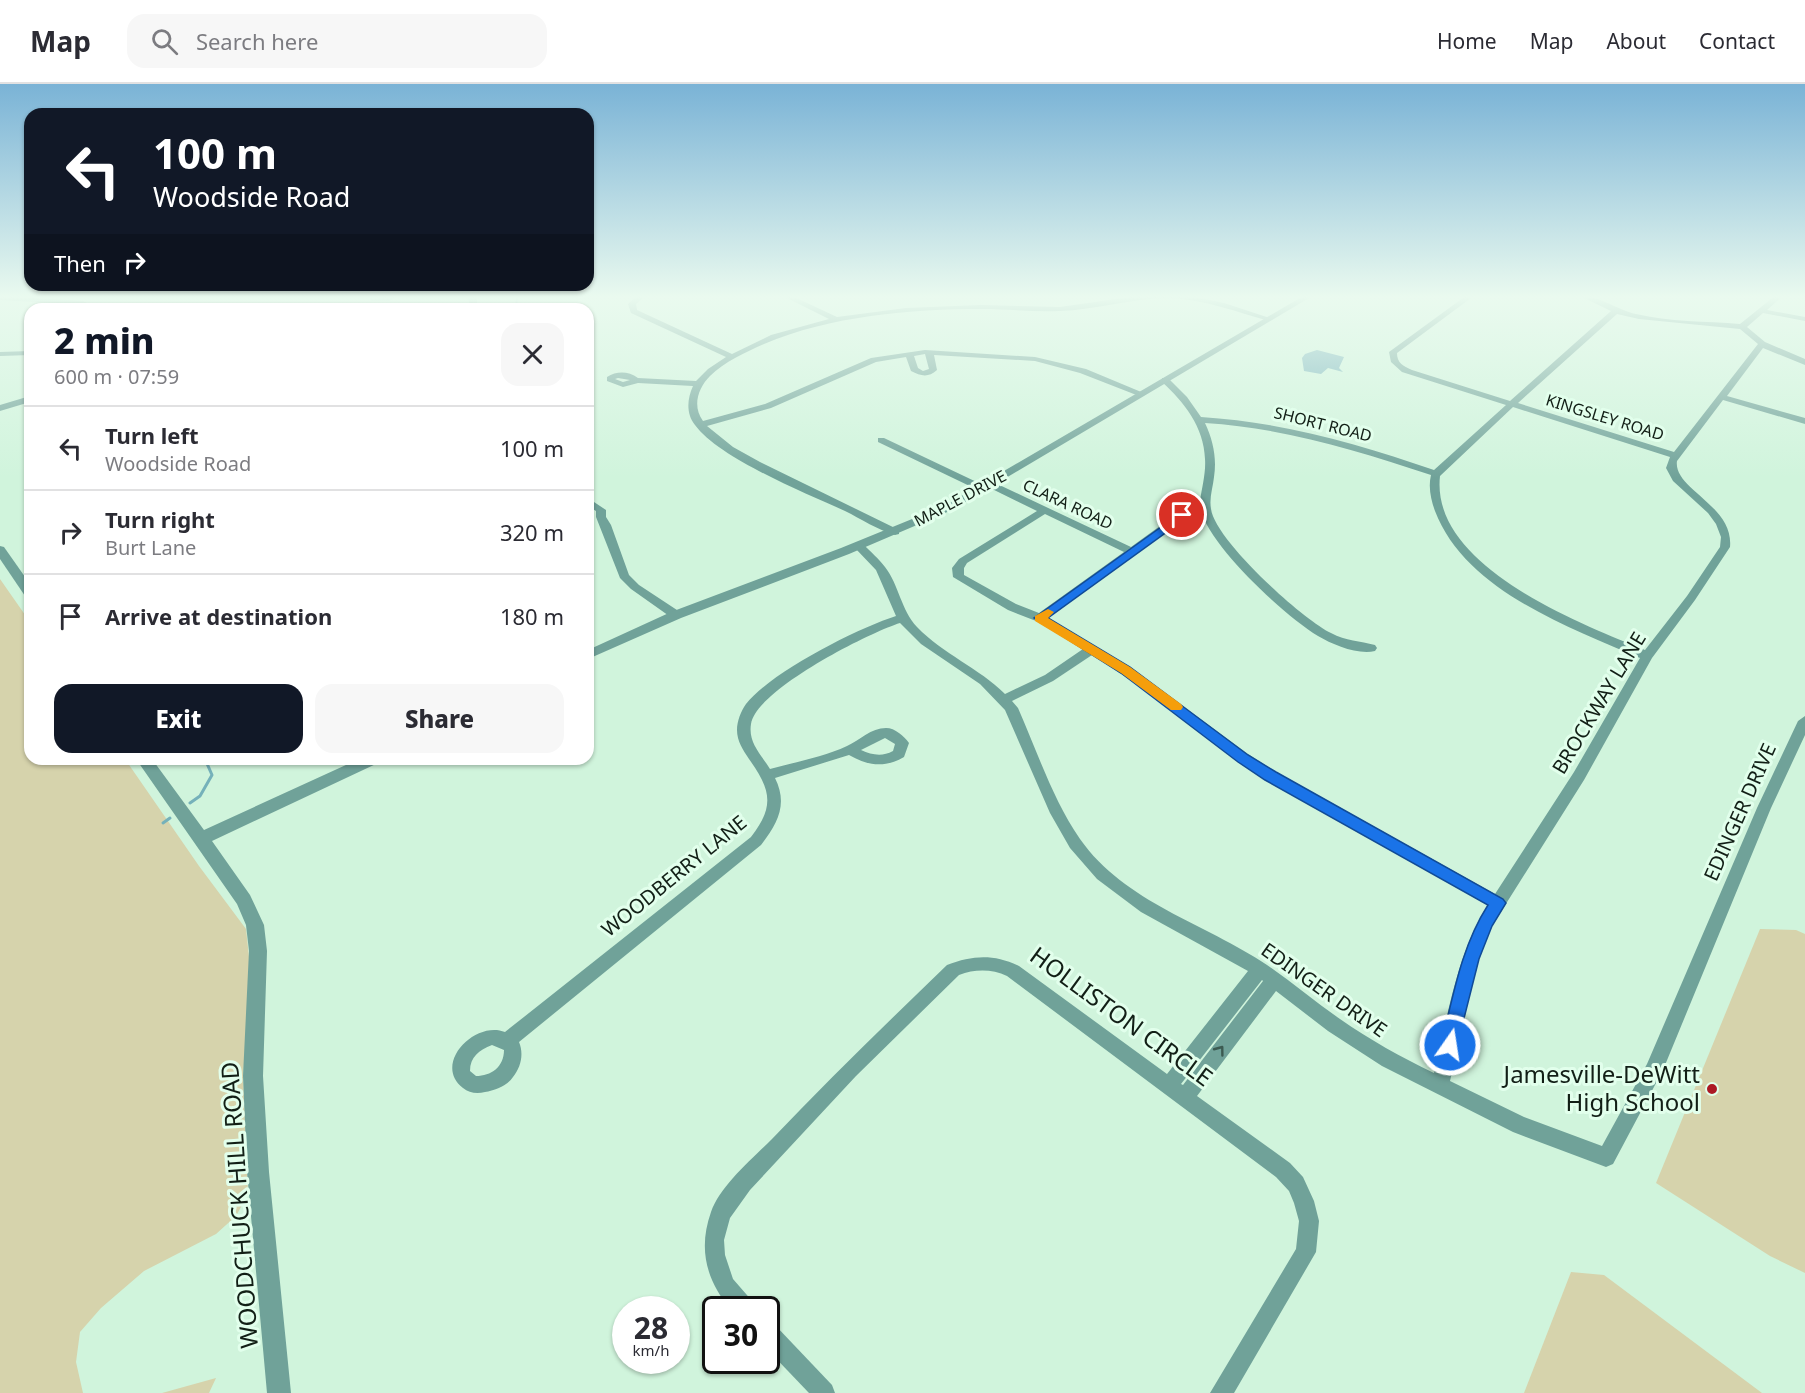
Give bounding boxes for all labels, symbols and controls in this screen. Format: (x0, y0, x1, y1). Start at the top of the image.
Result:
search box (127, 14, 547, 68)
text: Map (30, 22, 91, 60)
icon: search (148, 25, 181, 58)
text: Search here (196, 26, 318, 56)
text: Home (1437, 27, 1497, 55)
text: Map (1530, 27, 1573, 55)
text: About (1606, 27, 1666, 55)
text: Contact (1699, 27, 1775, 55)
text: 100 m (153, 124, 277, 181)
icon: left (54, 132, 132, 210)
text: Woodside Road (153, 178, 350, 215)
icon: right (118, 246, 151, 279)
text: Then (54, 248, 106, 278)
text: 2 min (54, 316, 155, 365)
button: close (501, 323, 564, 386)
text: 600 m · 07:59 (54, 363, 179, 390)
street label: KINGSLEY ROAD (1543, 389, 1667, 445)
street label: SHORT ROAD (1272, 401, 1374, 447)
text: Turn left (105, 420, 199, 450)
icon: left (54, 432, 87, 465)
text: 100 m (500, 433, 564, 463)
text: Woodside Road (105, 450, 251, 477)
street label: MAPLE DRIVE (910, 464, 1010, 532)
street label: CLARA ROAD (1019, 474, 1117, 534)
pin (1156, 489, 1207, 540)
icon: arrive (1165, 498, 1198, 531)
text: Turn right (105, 504, 215, 534)
icon: right (54, 516, 87, 549)
text: 320 m (500, 517, 564, 547)
text: Burt Lane (105, 534, 196, 561)
icon: arrive (54, 600, 87, 633)
text: Arrive at destination (105, 601, 332, 631)
text: 180 m (500, 601, 564, 631)
street label: BROCKWAY LANE (1545, 627, 1652, 779)
button: Exit (54, 684, 303, 753)
button: Share (315, 684, 564, 753)
street label: EDINGER DRIVE (1697, 739, 1782, 885)
street label: WOODBERRY LANE (596, 809, 752, 943)
street label: EDINGER DRIVE (1256, 936, 1393, 1043)
street label: HOLLISTON CIRCLE (1024, 938, 1220, 1093)
position arrow (1418, 1013, 1482, 1077)
one-way arrow (1213, 1046, 1224, 1057)
place label: Jamesville-DeWitt High School (1502, 1057, 1700, 1118)
street label: WOODCHUCK HILL ROAD (212, 1061, 265, 1350)
marker: Jamesville-DeWitt High School (1705, 1082, 1719, 1096)
speed limit sign: 30 (702, 1296, 780, 1374)
text: 28 (634, 1307, 668, 1348)
text: km/h (633, 1340, 669, 1360)

